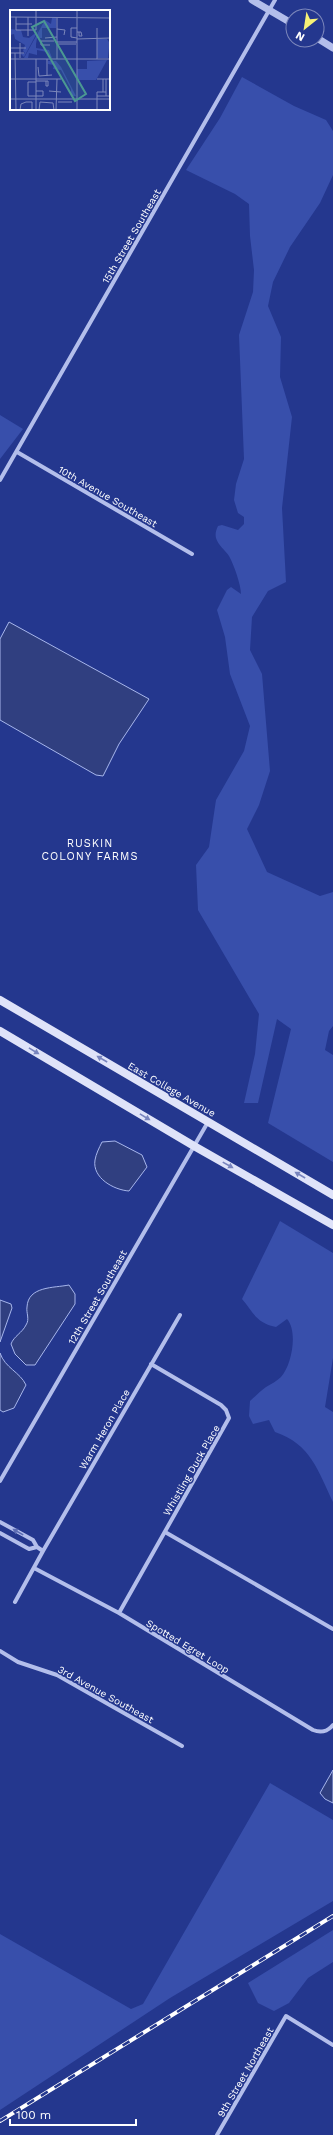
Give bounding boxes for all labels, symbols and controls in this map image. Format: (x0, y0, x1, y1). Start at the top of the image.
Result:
north arrow (285, 8, 325, 48)
inset map (10, 10, 110, 110)
text: N (293, 29, 307, 44)
street label: 15th Street Southeast (100, 187, 163, 285)
street label: 10th Avenue Southeast (56, 464, 160, 530)
district label: RUSKIN COLONY FARMS (42, 837, 138, 863)
one-way arrow (28, 1047, 40, 1054)
one-way arrow (96, 1056, 107, 1063)
street label: East College Avenue (126, 1060, 218, 1119)
one-way arrow (139, 1114, 151, 1121)
one-way arrow (222, 1162, 234, 1169)
one-way arrow (294, 1171, 306, 1178)
street label: 12th Street Southeast (66, 1248, 129, 1346)
street label: Warm Heron Place (77, 1387, 132, 1471)
street label: Whistling Duck Place (161, 1423, 222, 1517)
one-way arrow (12, 1528, 24, 1535)
street label: Spotted Egret Loop (144, 1617, 231, 1676)
street label: 3rd Avenue Southeast (56, 1664, 156, 1726)
street label: 9th Street Northeast (215, 2025, 276, 2119)
scale bar (10, 2101, 136, 2127)
text: 100 m (16, 2108, 51, 2122)

